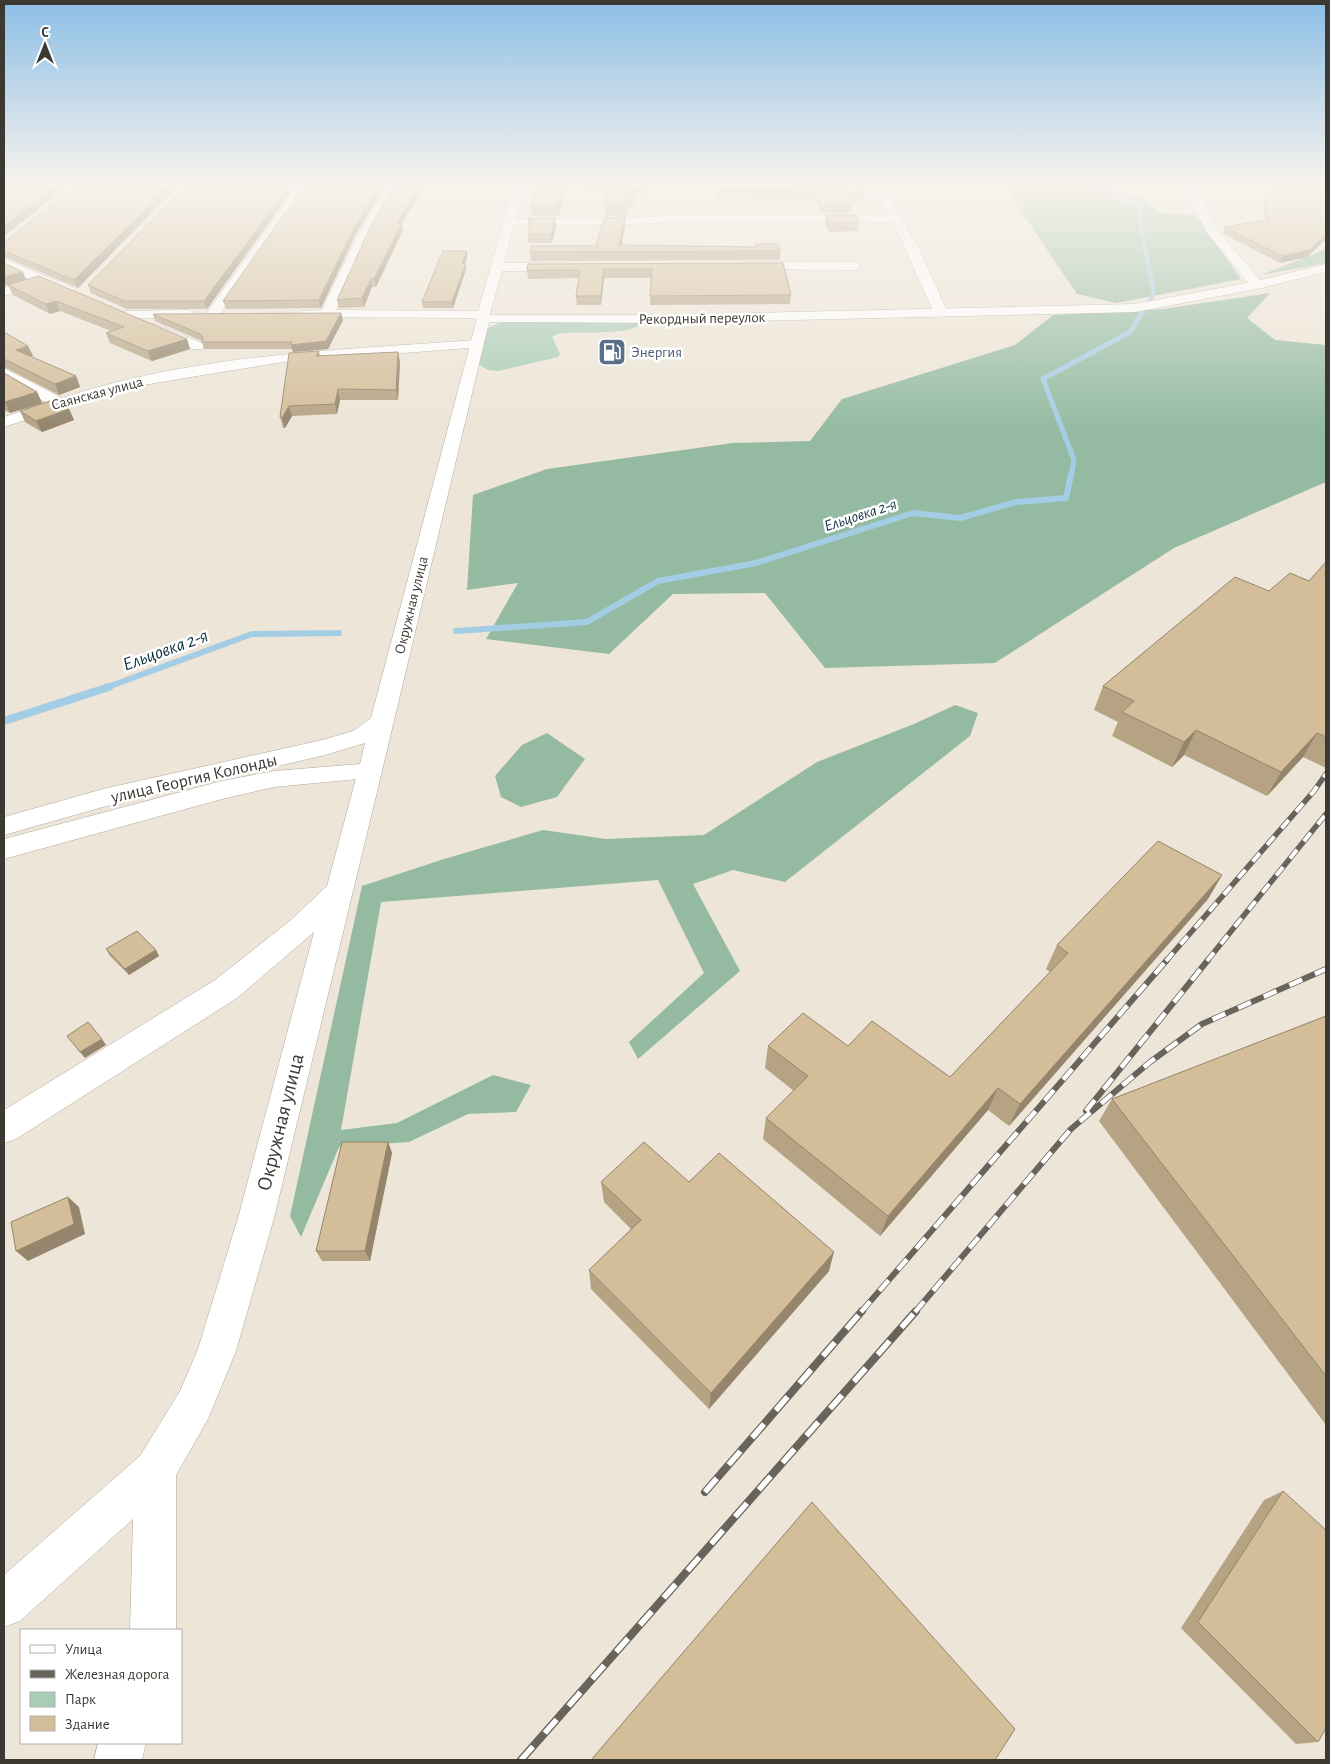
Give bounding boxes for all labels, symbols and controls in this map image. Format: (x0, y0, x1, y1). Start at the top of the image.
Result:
north arrow (20, 20, 70, 70)
text: С (41, 26, 49, 40)
street label: Рекордный переулок (638, 310, 766, 327)
fuel station icon: Энергия (597, 337, 627, 367)
place label: Энергия (631, 345, 682, 360)
street label: Саянская улица (50, 374, 145, 413)
water label: Ельцовка 2-я (822, 496, 899, 534)
street label: Окружная улица (392, 554, 431, 656)
water label: Ельцовка 2-я (120, 626, 211, 675)
street label: улица Георгия Колонды (108, 751, 279, 807)
street label: Окружная улица (253, 1051, 308, 1193)
legend (20, 1629, 182, 1744)
text: Улица (65, 1642, 102, 1657)
text: Железная дорога (65, 1667, 170, 1682)
text: Парк (65, 1692, 96, 1707)
text: Здание (65, 1717, 110, 1732)

